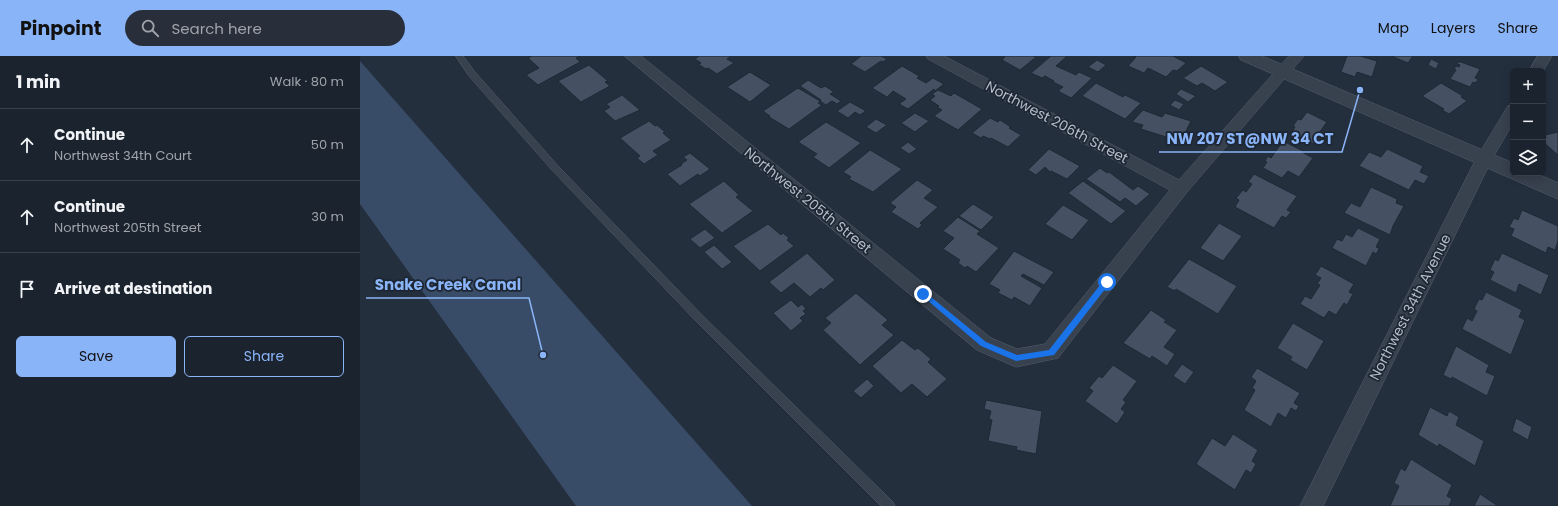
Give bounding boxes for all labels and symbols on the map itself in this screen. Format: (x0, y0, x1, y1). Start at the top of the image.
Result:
street label: Northwest 206th Street (982, 76, 1132, 168)
callout: NW 207 ST@NW 34 CT (1159, 125, 1342, 152)
text: NW 207 ST@NW 34 CT (1166, 128, 1334, 149)
street label: Northwest 205th Street (740, 142, 876, 258)
street label: Northwest 34th Avenue (1364, 230, 1456, 384)
callout: Snake Creek Canal (366, 271, 529, 298)
route start (1098, 273, 1116, 291)
text: Snake Creek Canal (375, 274, 521, 295)
route end (914, 285, 932, 303)

